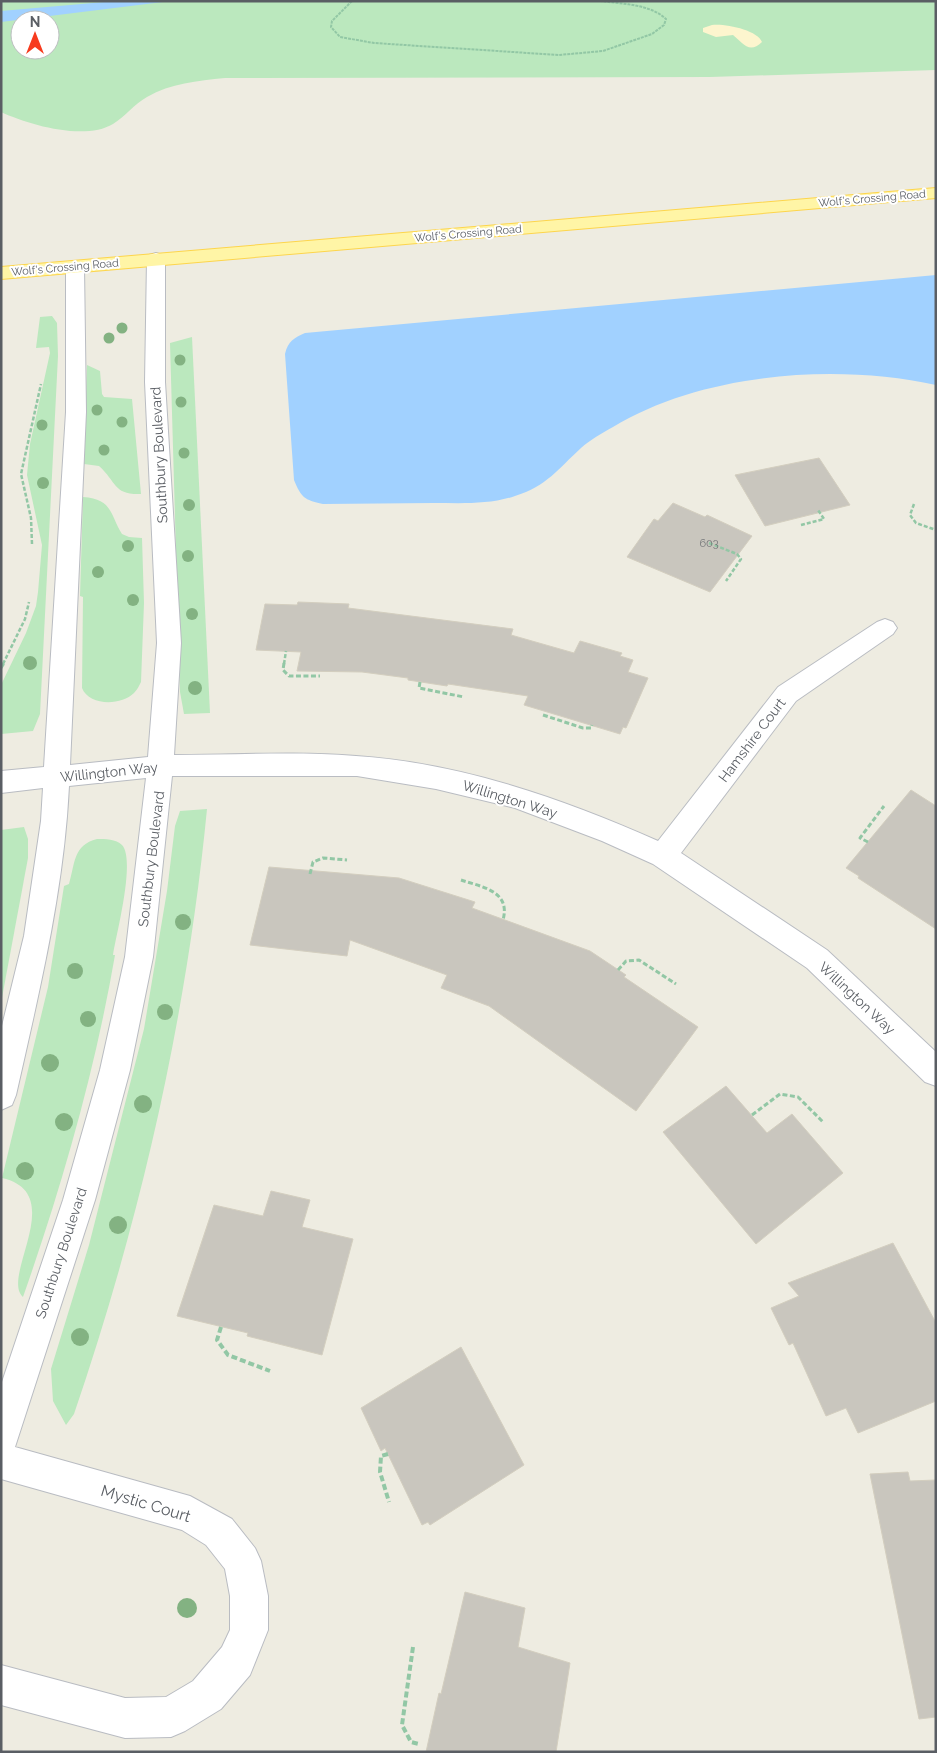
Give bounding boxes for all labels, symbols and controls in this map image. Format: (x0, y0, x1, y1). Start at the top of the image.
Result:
north arrow (10, 10, 60, 60)
text: N (30, 14, 40, 30)
street label: Wolf's Crossing Road (818, 187, 926, 210)
street label: Wolf's Crossing Road (414, 222, 522, 245)
street label: Wolf's Crossing Road (11, 256, 119, 279)
street label: Southbury Boulevard (147, 386, 171, 524)
house number: 603 (699, 537, 719, 550)
street label: Hamshire Court (715, 695, 789, 785)
street label: Willington Way (59, 759, 159, 785)
street label: Willington Way (461, 777, 560, 821)
street label: Southbury Boulevard (135, 790, 167, 928)
street label: Willington Way (816, 959, 899, 1038)
street label: Southbury Boulevard (32, 1185, 90, 1321)
street label: Mystic Court (99, 1481, 194, 1526)

